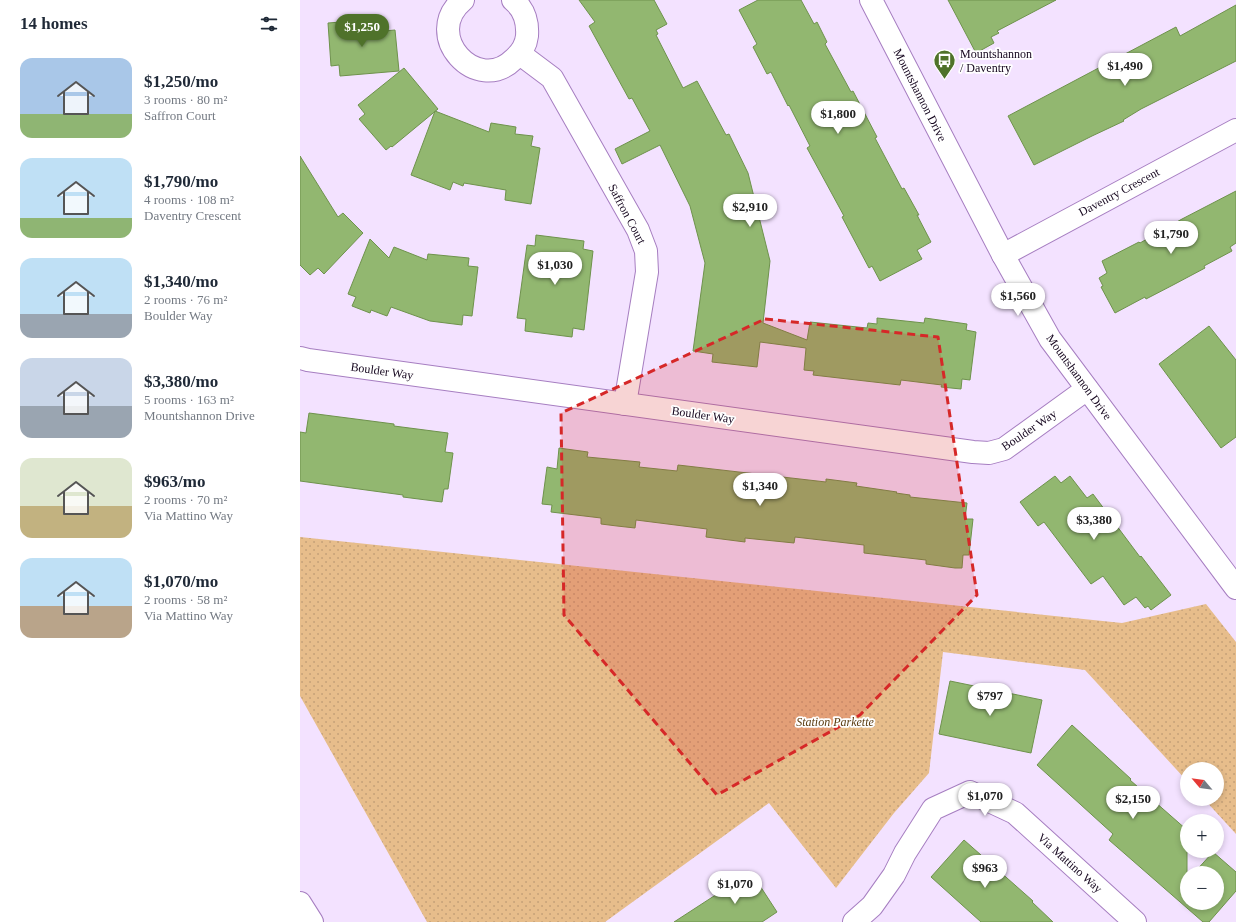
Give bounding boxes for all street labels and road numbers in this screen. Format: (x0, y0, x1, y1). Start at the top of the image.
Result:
street label: Mountshannon Drive (891, 46, 949, 144)
street label: Daventry Crescent (1076, 164, 1162, 219)
street label: Saffron Court (605, 182, 649, 247)
street label: Mountshannon Drive (1043, 331, 1115, 423)
street label: Boulder Way (350, 360, 414, 382)
street label: Boulder Way (671, 404, 735, 426)
street label: Boulder Way (999, 407, 1059, 453)
street label: Via Mattino Way (1035, 830, 1105, 896)

